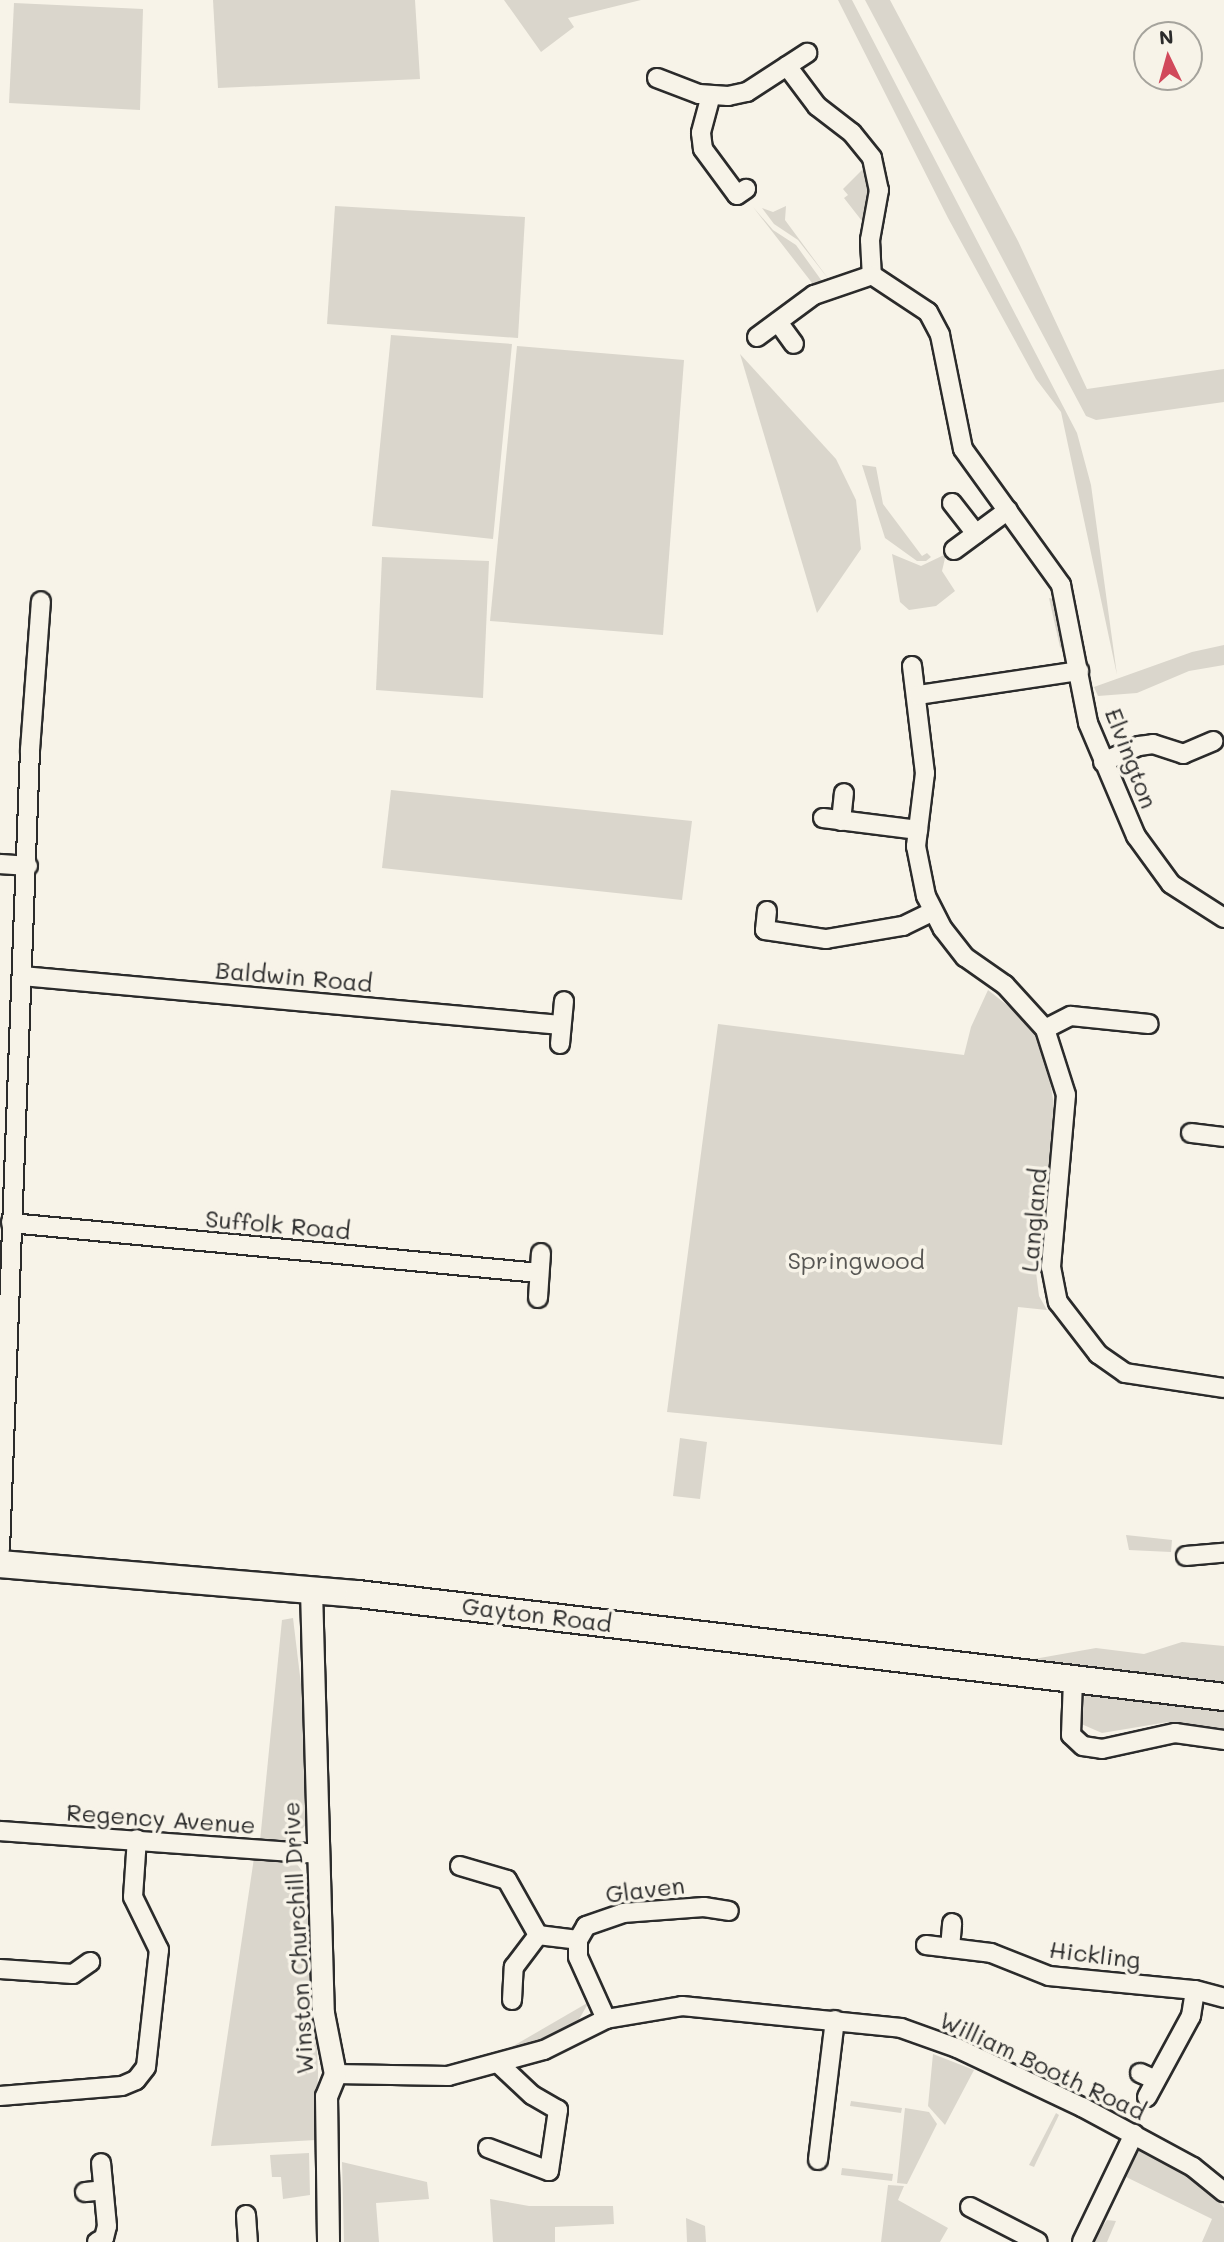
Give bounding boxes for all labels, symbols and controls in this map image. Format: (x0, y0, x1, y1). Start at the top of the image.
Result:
north arrow (1133, 21, 1203, 91)
text: N (1158, 23, 1175, 50)
street label: Elvington (1100, 704, 1164, 812)
street label: Baldwin Road (214, 955, 374, 997)
street label: Langland (1014, 1167, 1052, 1273)
street label: Suffolk Road (204, 1203, 352, 1245)
park label: Springwood (787, 1246, 925, 1274)
street label: Gayton Road (460, 1591, 614, 1637)
street label: Regency Avenue (65, 1797, 257, 1839)
street label: Winston Churchill Drive (275, 1801, 319, 2075)
street label: Glaven (604, 1870, 686, 1908)
street label: Hickling (1048, 1934, 1142, 1974)
street label: William Booth Road (935, 2005, 1151, 2125)

